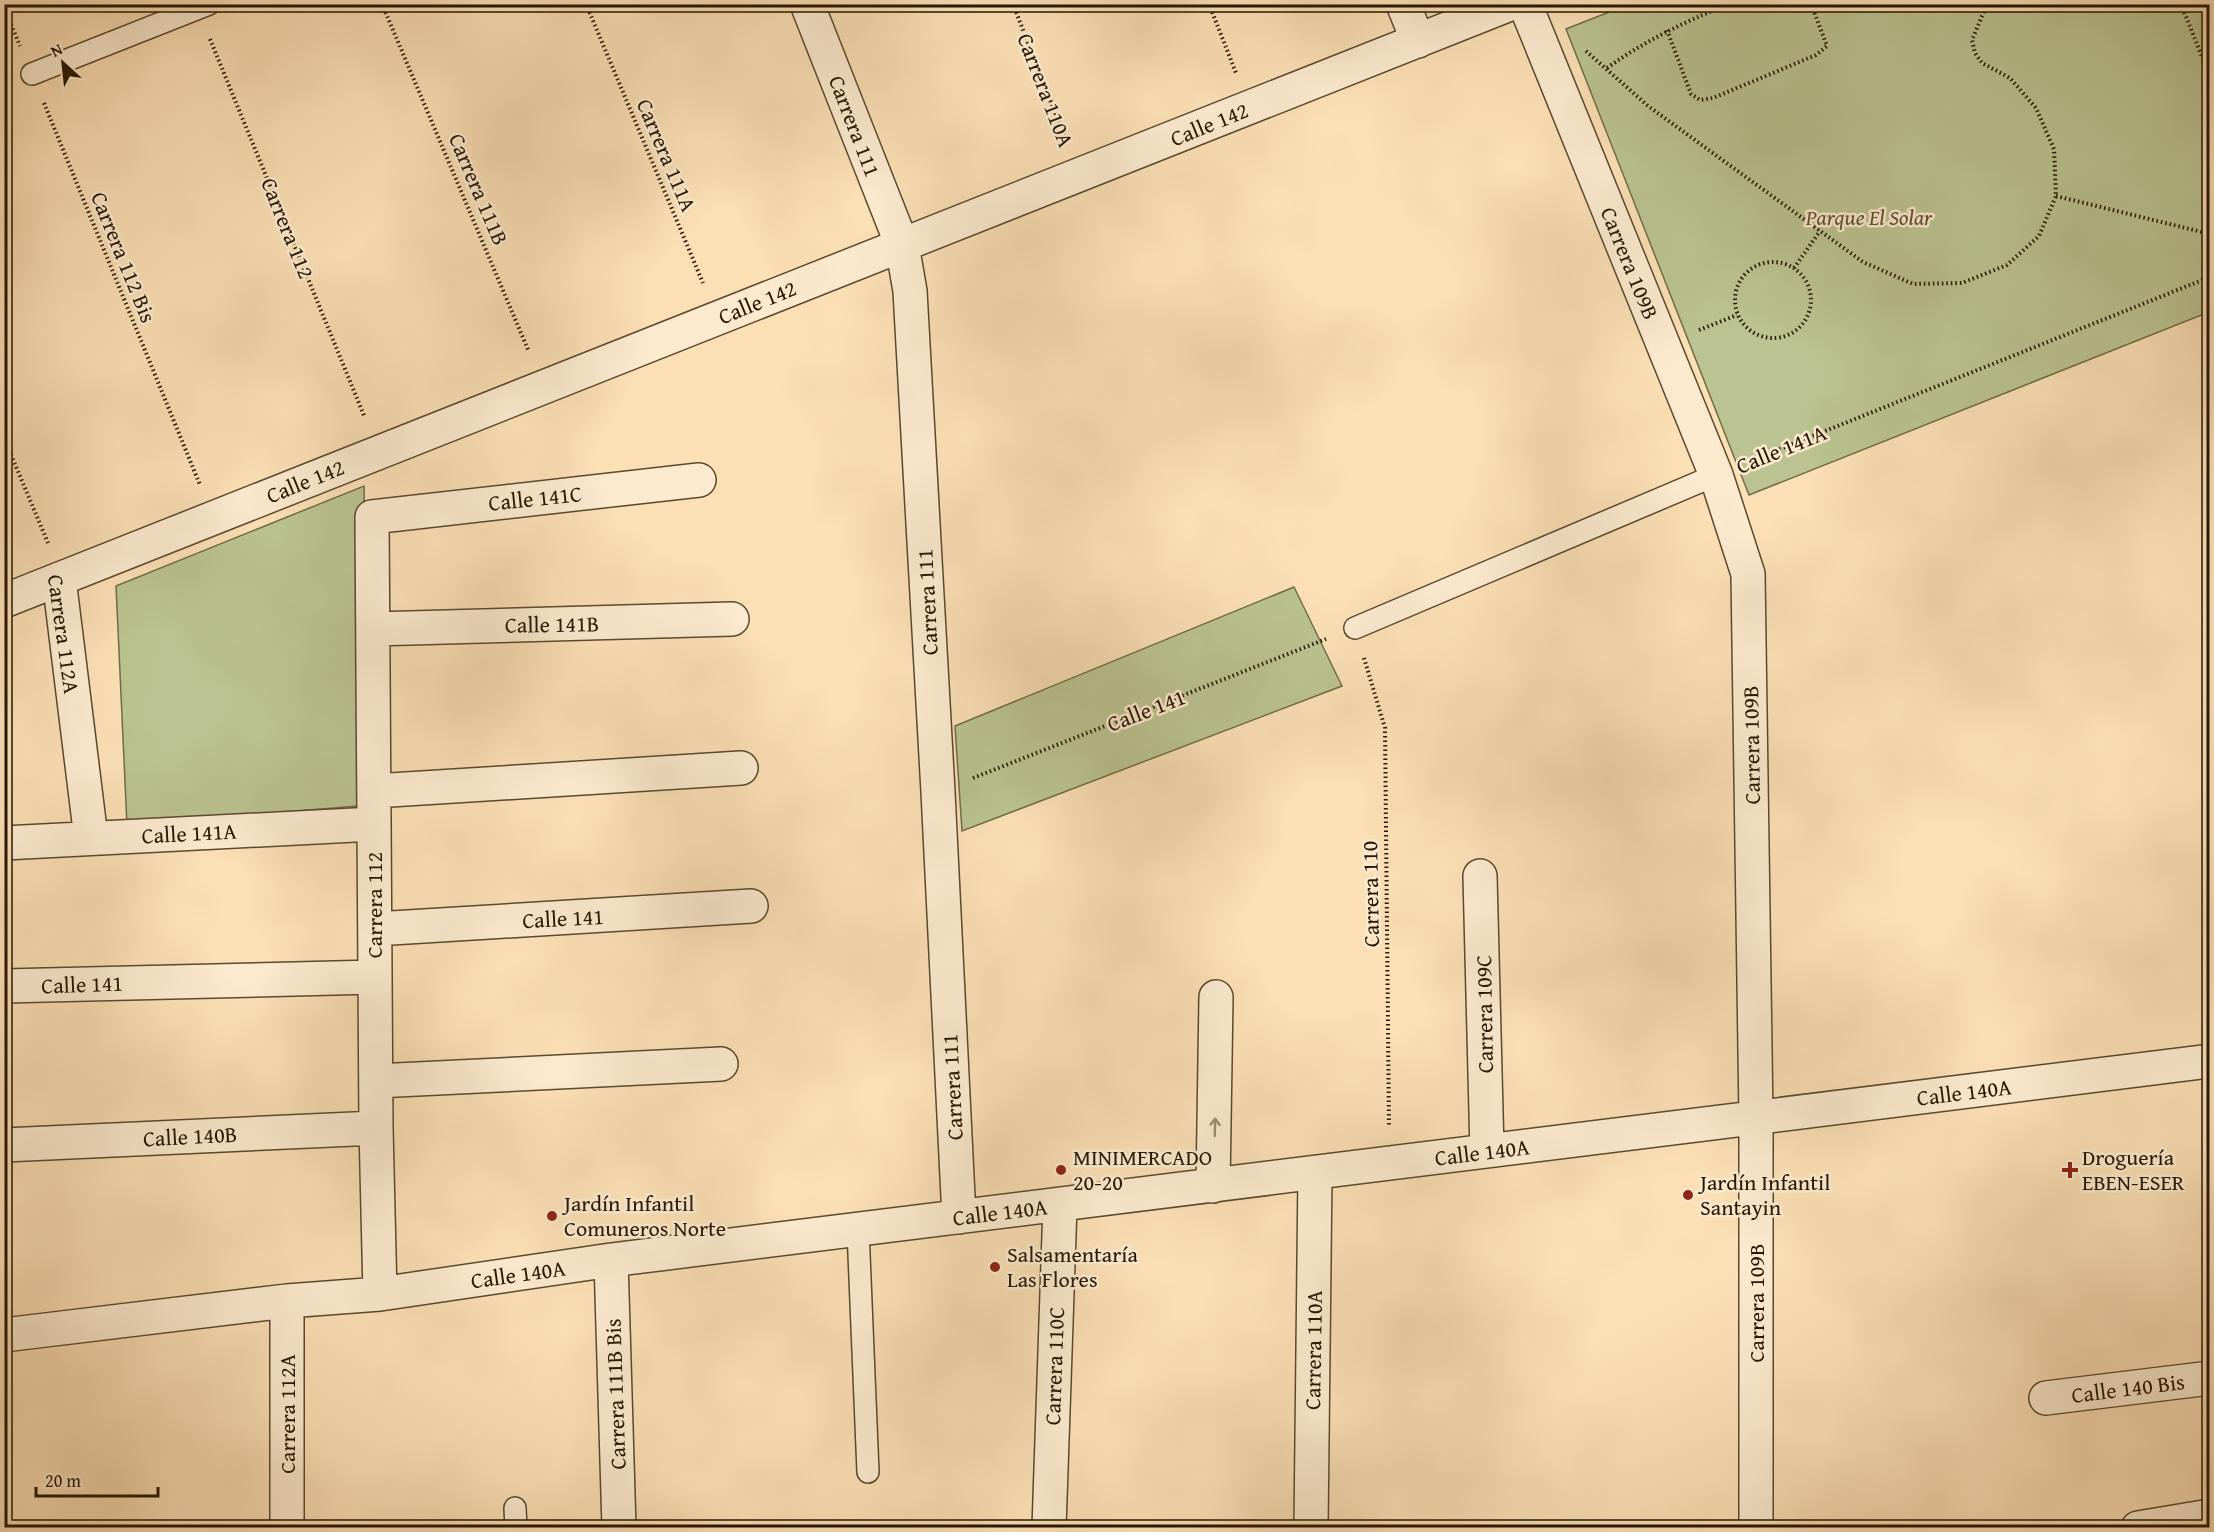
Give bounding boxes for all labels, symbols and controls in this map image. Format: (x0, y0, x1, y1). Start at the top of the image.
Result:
street label: Carrera 110A (1010, 28, 1083, 152)
north arrow (33, 33, 93, 93)
text: N (46, 36, 67, 63)
street label: Carrera 111 (821, 71, 889, 181)
street label: Carrera 111A (629, 94, 705, 217)
street label: Calle 142 (1165, 94, 1253, 154)
street label: Carrera 111B (441, 128, 517, 250)
street label: Carrera 112 (253, 173, 323, 283)
street label: Carrera 112 Bis (83, 187, 165, 327)
park label: Parque El Solar (1805, 201, 1933, 233)
street label: Carrera 109B (1593, 202, 1667, 324)
street label: Calle 142 (713, 272, 801, 332)
street label: Calle 141A (1731, 416, 1832, 482)
street label: Calle 142 (261, 451, 349, 511)
street label: Calle 141C (487, 477, 583, 519)
street label: Carrera 111 (908, 548, 946, 656)
street label: Carrera 112A (40, 573, 88, 696)
street label: Calle 141B (505, 607, 599, 641)
street label: Calle 141 (1102, 680, 1190, 740)
street label: Carrera 109B (1734, 685, 1768, 805)
street label: Calle 141A (141, 815, 238, 851)
street label: Carrera 110 (1353, 841, 1387, 947)
street label: Carrera 112 (358, 852, 390, 958)
street label: Calle 141 (521, 900, 605, 936)
street label: Carrera 109C (1467, 955, 1501, 1073)
street label: Calle 141 (41, 967, 123, 1001)
street label: Carrera 111 (933, 1033, 971, 1141)
street label: Calle 140A (1915, 1070, 2014, 1114)
street label: Calle 140B (142, 1118, 238, 1154)
one-way arrow (1209, 1118, 1220, 1138)
street label: Calle 140A (1433, 1130, 1532, 1174)
place label: MINIMERCADO 20-20 (1073, 1141, 1212, 1198)
place label: Droguería EBEN-ESER (2082, 1141, 2185, 1198)
marker: MINIMERCADO 20-20 (1054, 1163, 1068, 1177)
marker: Droguería EBEN-ESER (2063, 1163, 2077, 1177)
place label: Jardín Infantil Santayin (1697, 1166, 1830, 1223)
place label: Jardín Infantil Comuneros Norte (561, 1187, 726, 1244)
marker: Jardín Infantil Santayin (1681, 1188, 1695, 1202)
street label: Calle 140A (951, 1190, 1050, 1234)
marker: Jardín Infantil Comuneros Norte (545, 1209, 559, 1223)
place label: Salsamentaría Las Flores (1007, 1238, 1139, 1295)
street label: Carrera 109B (1740, 1244, 1772, 1362)
street label: Calle 140A (469, 1251, 568, 1296)
marker: Salsamentaría Las Flores (988, 1260, 1002, 1274)
street label: Carrera 110A (1296, 1289, 1330, 1410)
street label: Carrera 110C (1036, 1306, 1072, 1426)
street label: Carrera 111B Bis (596, 1318, 634, 1470)
street label: Carrera 112A (271, 1354, 303, 1474)
street label: Calle 140 Bis (2070, 1365, 2186, 1411)
scale bar (36, 1460, 158, 1498)
text: 20 m (45, 1467, 81, 1494)

